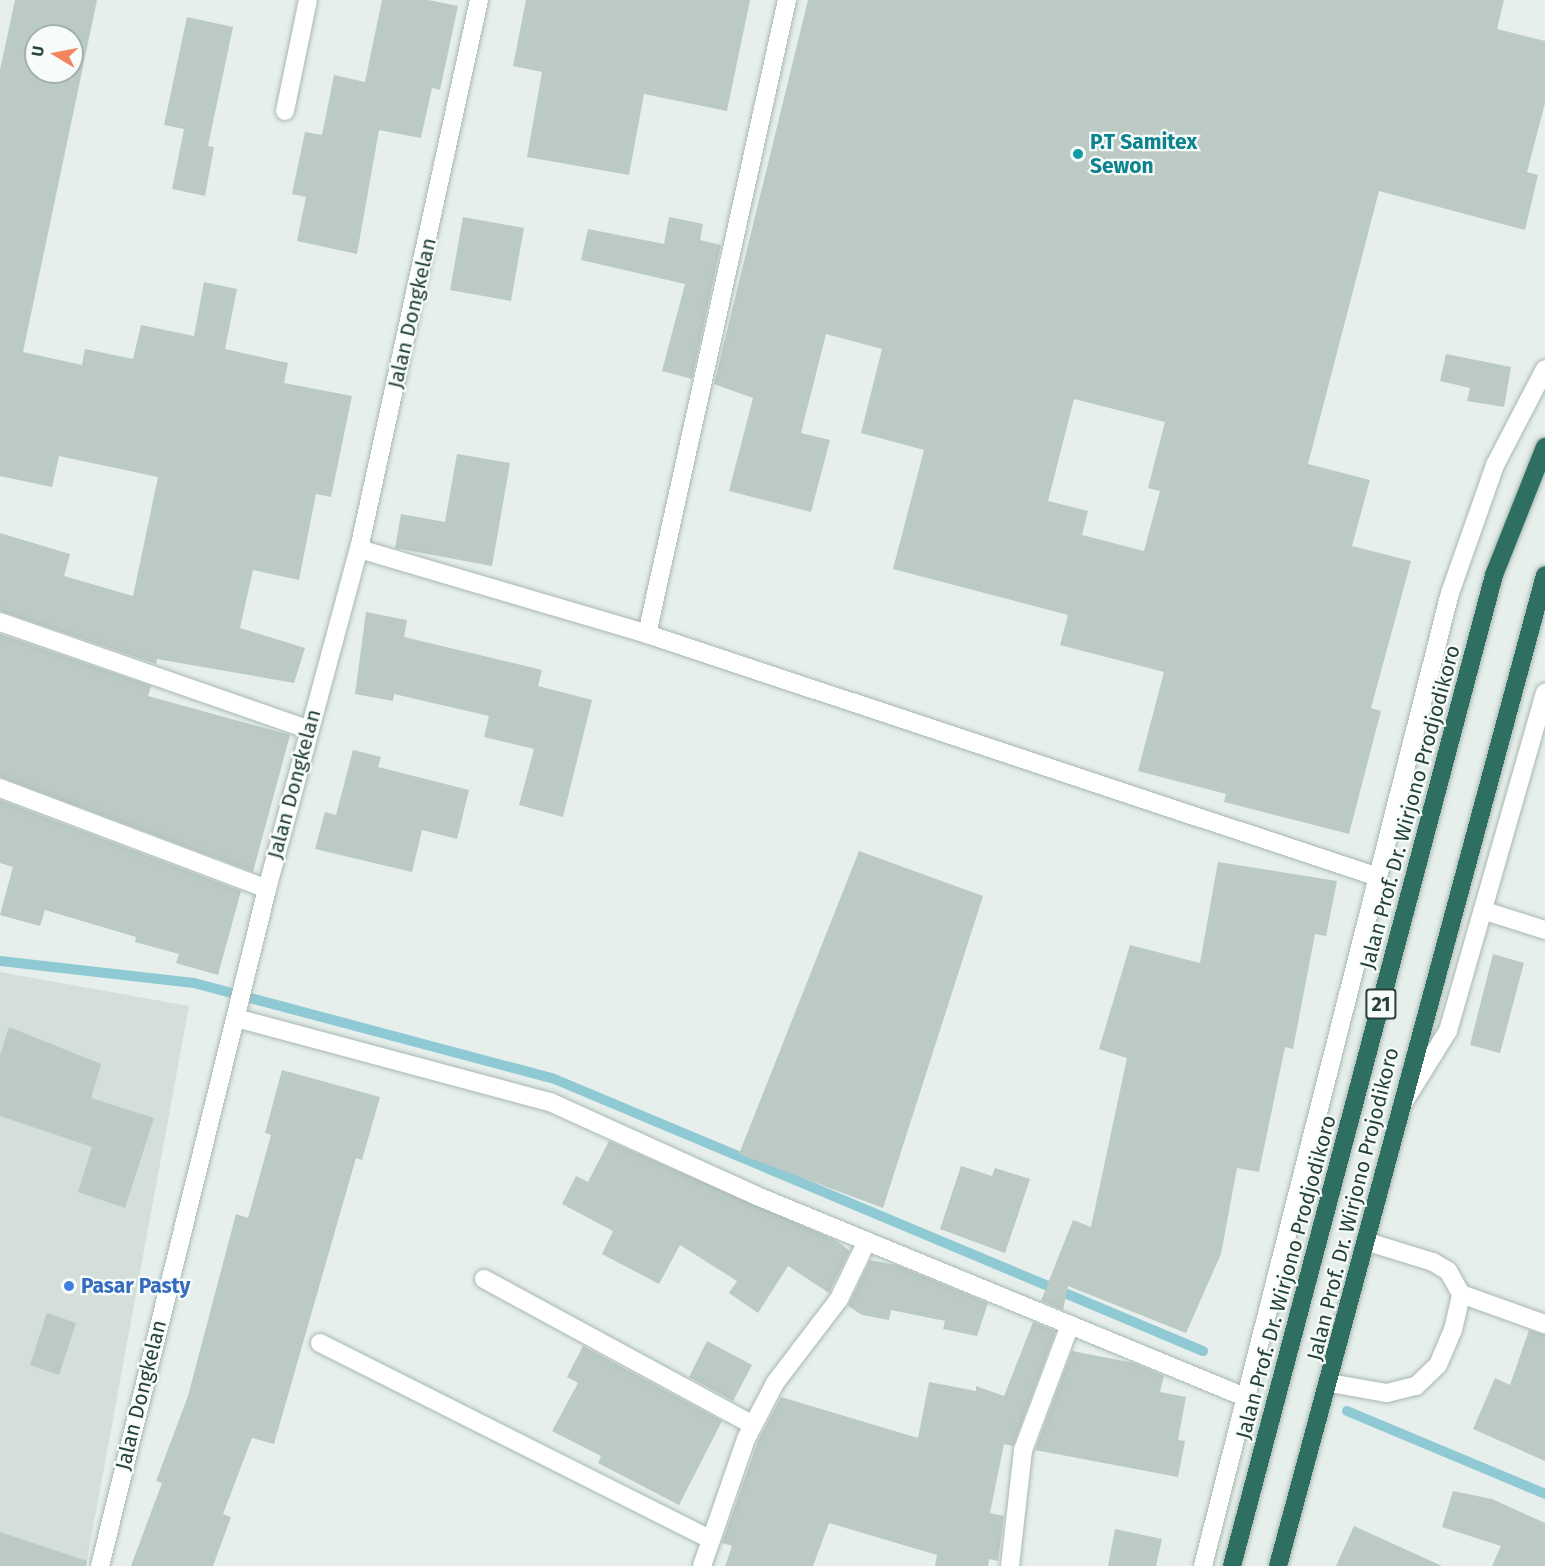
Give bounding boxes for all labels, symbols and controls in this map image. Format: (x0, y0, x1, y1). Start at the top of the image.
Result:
north arrow (24, 24, 84, 84)
text: U (27, 44, 48, 58)
place label: P.T Samitex Sewon (1090, 129, 1197, 179)
marker: P.T Samitex Sewon (1071, 147, 1085, 161)
street label: Jalan Dongkelan (382, 235, 442, 391)
street label: Jalan Prof. Dr. Wirjono Prodjodikoro (1355, 642, 1465, 972)
street label: Jalan Dongkelan (262, 706, 326, 862)
road number: 21 (1364, 987, 1398, 1021)
street label: Jalan Prof. Dr. Wirjono Projodikoro (1302, 1045, 1404, 1363)
street label: Jalan Prof. Dr. Wirjono Prodjodikoro (1231, 1112, 1341, 1442)
place label: Pasar Pasty (81, 1273, 190, 1299)
marker: Pasar Pasty (62, 1279, 76, 1293)
street label: Jalan Dongkelan (110, 1317, 172, 1473)

